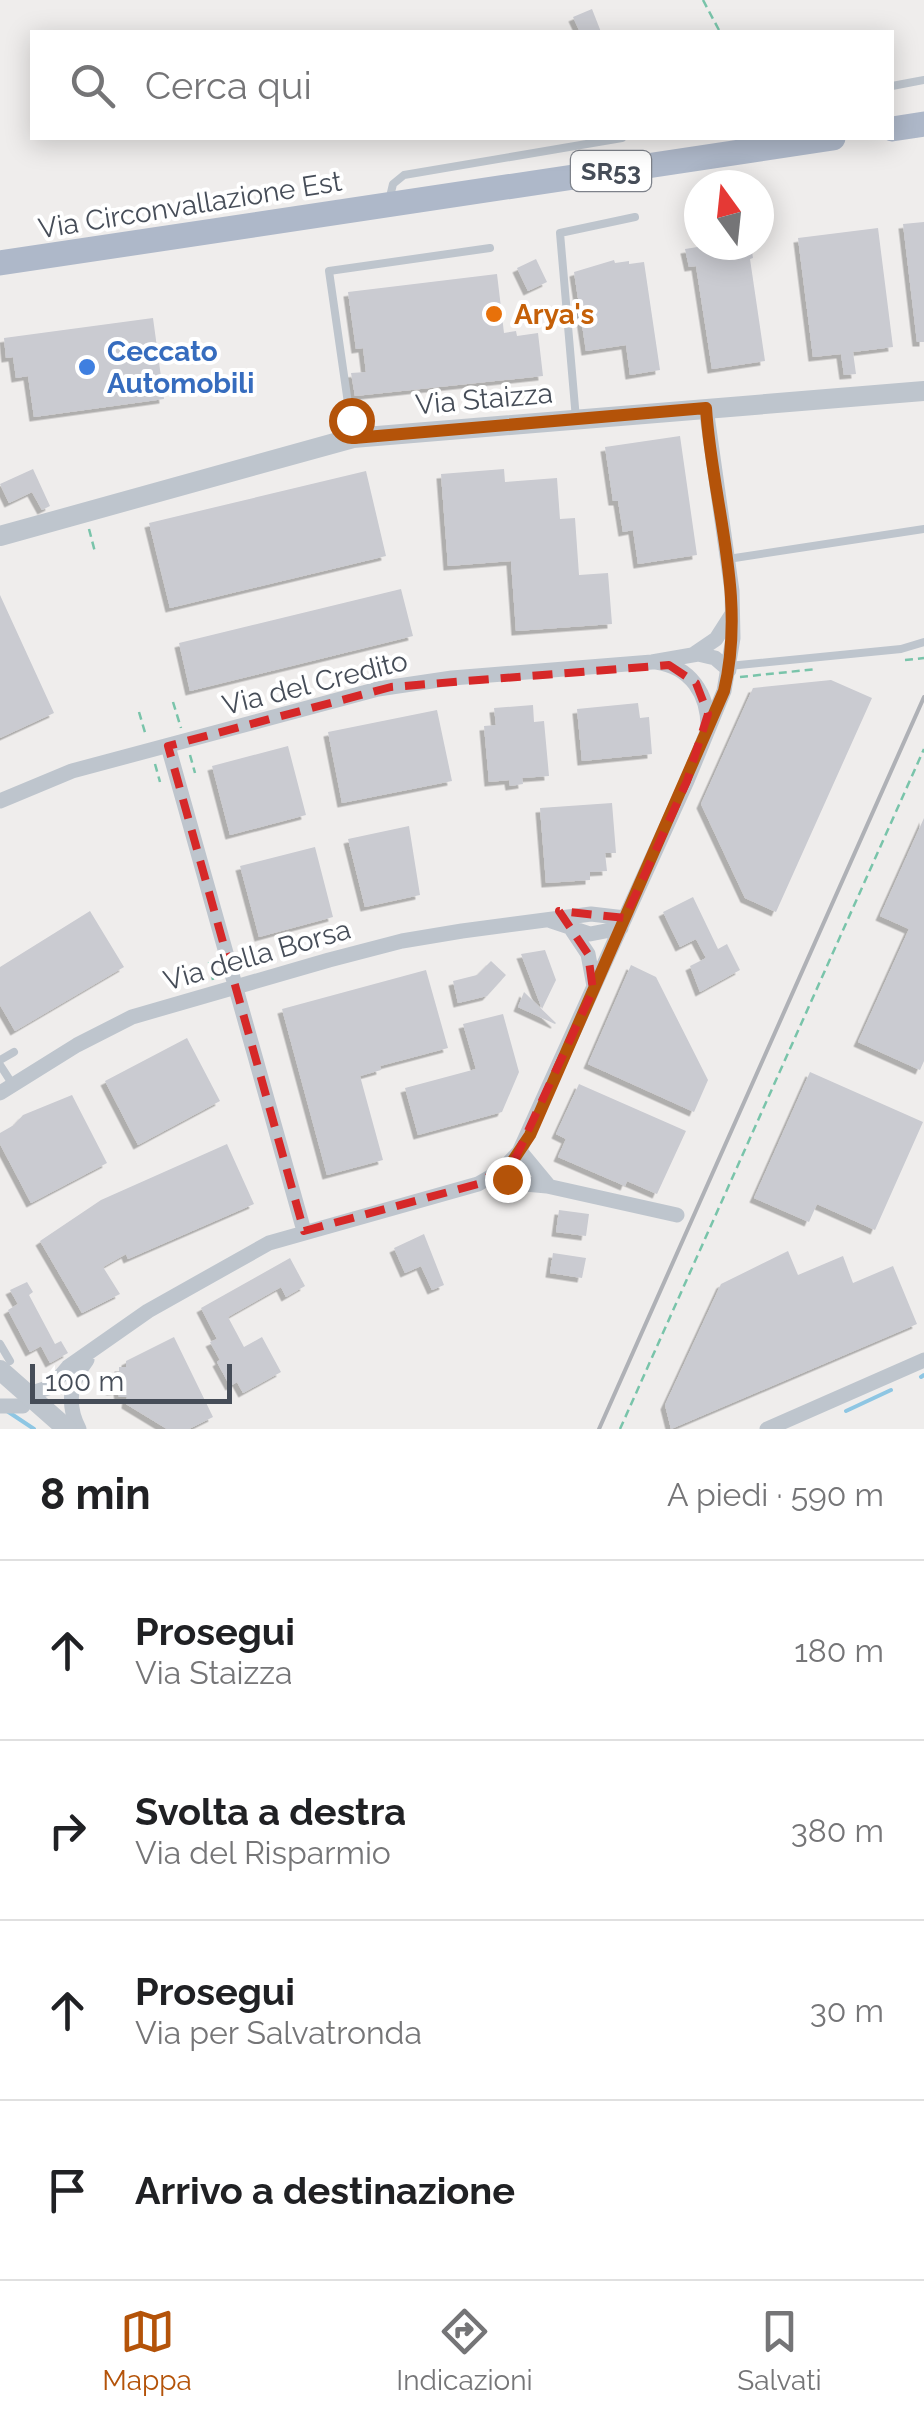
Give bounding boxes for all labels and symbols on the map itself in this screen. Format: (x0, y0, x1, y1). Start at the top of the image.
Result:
road number: SR53 (571, 151, 651, 191)
street label: Via Circonvallazione Est (36, 165, 345, 245)
north arrow (684, 170, 774, 260)
place label: Arya's (514, 298, 594, 331)
marker: Arya's (483, 303, 505, 325)
place label: Ceccato Automobili (107, 335, 254, 400)
marker: Ceccato Automobili (76, 356, 98, 378)
street label: Via Staizza (414, 377, 554, 421)
route start (329, 398, 375, 444)
street label: Via del Credito (219, 644, 411, 722)
street label: Via della Borsa (160, 913, 354, 997)
route end (485, 1157, 531, 1203)
scale bar (30, 1359, 232, 1404)

